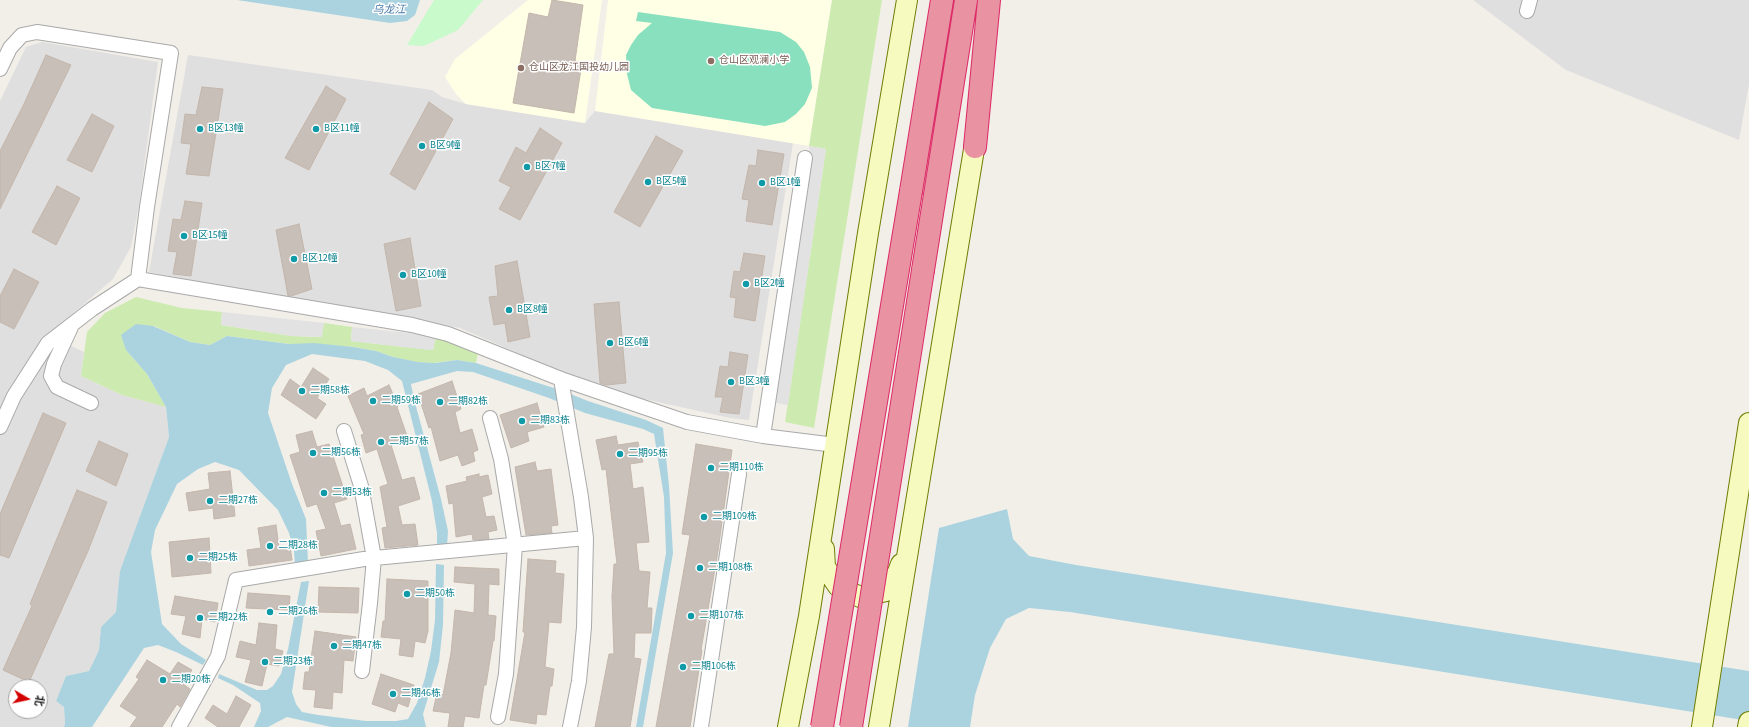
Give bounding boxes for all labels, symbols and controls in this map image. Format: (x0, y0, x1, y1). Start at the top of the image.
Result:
water label: 乌龙江 (373, 4, 405, 18)
place label: 仓山区观澜小学 (719, 55, 789, 67)
marker: 仓山区观澜小学 (706, 56, 716, 66)
place label: 仓山区龙江国投幼儿园 (529, 62, 629, 74)
marker: 仓山区龙江国投幼儿园 (516, 63, 526, 73)
place label: B区13幢 (208, 123, 244, 135)
place label: B区11幢 (324, 123, 360, 135)
marker: B区13幢 (195, 124, 205, 134)
marker: B区11幢 (311, 124, 321, 134)
place label: B区9幢 (430, 140, 461, 152)
marker: B区9幢 (417, 141, 427, 151)
place label: B区7幢 (535, 161, 566, 173)
marker: B区7幢 (522, 162, 532, 172)
place label: B区5幢 (656, 176, 687, 188)
marker: B区5幢 (643, 177, 653, 187)
place label: B区1幢 (770, 177, 801, 189)
marker: B区1幢 (757, 178, 767, 188)
place label: B区15幢 (192, 230, 228, 242)
marker: B区15幢 (179, 231, 189, 241)
place label: B区12幢 (302, 253, 338, 265)
marker: B区12幢 (289, 254, 299, 264)
place label: B区10幢 (411, 269, 447, 281)
marker: B区10幢 (398, 270, 408, 280)
place label: B区2幢 (754, 278, 785, 290)
marker: B区2幢 (741, 279, 751, 289)
place label: B区8幢 (517, 304, 548, 316)
marker: B区8幢 (504, 305, 514, 315)
place label: B区6幢 (618, 337, 649, 349)
marker: B区6幢 (605, 338, 615, 348)
place label: B区3幢 (739, 376, 770, 388)
marker: B区3幢 (726, 377, 736, 387)
place label: 二期58栋 (310, 385, 350, 397)
marker: 二期58栋 (297, 386, 307, 396)
place label: 二期59栋 (381, 395, 421, 407)
marker: 二期59栋 (368, 396, 378, 406)
place label: 二期82栋 (448, 396, 488, 408)
marker: 二期82栋 (435, 397, 445, 407)
place label: 二期83栋 (530, 415, 570, 427)
marker: 二期83栋 (517, 416, 527, 426)
place label: 二期57栋 (389, 436, 429, 448)
marker: 二期57栋 (376, 437, 386, 447)
place label: 二期56栋 (321, 447, 361, 459)
marker: 二期56栋 (308, 448, 318, 458)
place label: 二期95栋 (628, 448, 668, 460)
marker: 二期95栋 (615, 449, 625, 459)
place label: 二期110栋 (719, 462, 764, 474)
marker: 二期110栋 (706, 463, 716, 473)
place label: 二期53栋 (332, 487, 372, 499)
marker: 二期53栋 (319, 488, 329, 498)
place label: 二期27栋 (218, 495, 258, 507)
marker: 二期27栋 (205, 496, 215, 506)
place label: 二期109栋 (712, 511, 757, 523)
marker: 二期109栋 (699, 512, 709, 522)
place label: 二期28栋 (278, 540, 318, 552)
marker: 二期28栋 (265, 541, 275, 551)
place label: 二期25栋 (198, 552, 238, 564)
marker: 二期25栋 (185, 553, 195, 563)
place label: 二期108栋 (708, 562, 753, 574)
marker: 二期108栋 (695, 563, 705, 573)
place label: 二期50栋 (415, 588, 455, 600)
marker: 二期50栋 (402, 589, 412, 599)
place label: 二期26栋 (278, 606, 318, 618)
marker: 二期26栋 (265, 607, 275, 617)
place label: 二期107栋 (699, 610, 744, 622)
marker: 二期107栋 (686, 611, 696, 621)
place label: 二期22栋 (208, 612, 248, 624)
marker: 二期22栋 (195, 613, 205, 623)
place label: 二期47栋 (342, 640, 382, 652)
marker: 二期47栋 (329, 641, 339, 651)
place label: 二期23栋 (273, 656, 313, 668)
marker: 二期23栋 (260, 657, 270, 667)
place label: 二期106栋 (691, 661, 736, 673)
marker: 二期106栋 (678, 662, 688, 672)
place label: 二期20栋 (171, 674, 211, 686)
marker: 二期20栋 (158, 675, 168, 685)
north arrow (8, 679, 48, 719)
place label: 二期46栋 (401, 688, 441, 700)
marker: 二期46栋 (388, 689, 398, 699)
text: 北 (31, 694, 48, 707)

